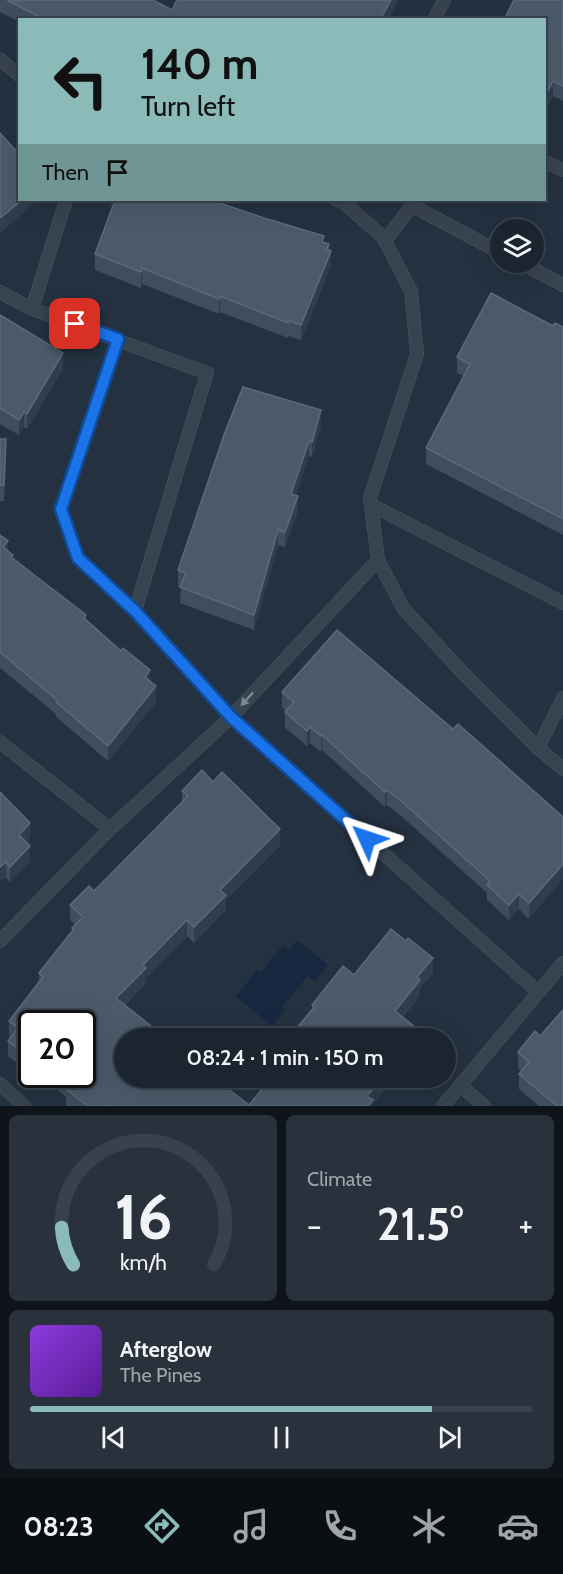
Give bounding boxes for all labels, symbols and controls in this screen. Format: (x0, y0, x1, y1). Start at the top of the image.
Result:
text: 140 m (141, 38, 258, 90)
icon: left (42, 42, 120, 120)
text: Turn left (141, 90, 235, 123)
icon: arrive (101, 156, 134, 189)
text: Then (42, 159, 89, 186)
map controls (490, 219, 544, 273)
button: layers (490, 219, 544, 273)
pin (49, 298, 100, 349)
icon: arrive (58, 307, 91, 340)
one-way arrow (240, 692, 254, 706)
position arrow (335, 807, 399, 871)
speed limit sign: 20 (18, 1010, 96, 1088)
text: 08:24 · 1 min · 150 m (187, 1044, 383, 1071)
text: Climate (307, 1167, 372, 1191)
text: 16 (114, 1179, 172, 1255)
text: 21.5° (377, 1197, 463, 1251)
text: − (307, 1205, 322, 1245)
text: + (518, 1205, 533, 1245)
text: km/h (120, 1249, 166, 1275)
text: Afterglow (120, 1336, 212, 1363)
text: The Pines (120, 1363, 201, 1387)
icon: previous (97, 1421, 130, 1454)
icon: pause (265, 1421, 298, 1454)
icon: next (433, 1421, 466, 1454)
icon: directions (141, 1505, 183, 1547)
icon: music (230, 1505, 272, 1547)
icon: phone (319, 1505, 361, 1547)
icon: climate (408, 1505, 450, 1547)
icon: car (497, 1505, 539, 1547)
text: 08:23 (24, 1510, 94, 1543)

